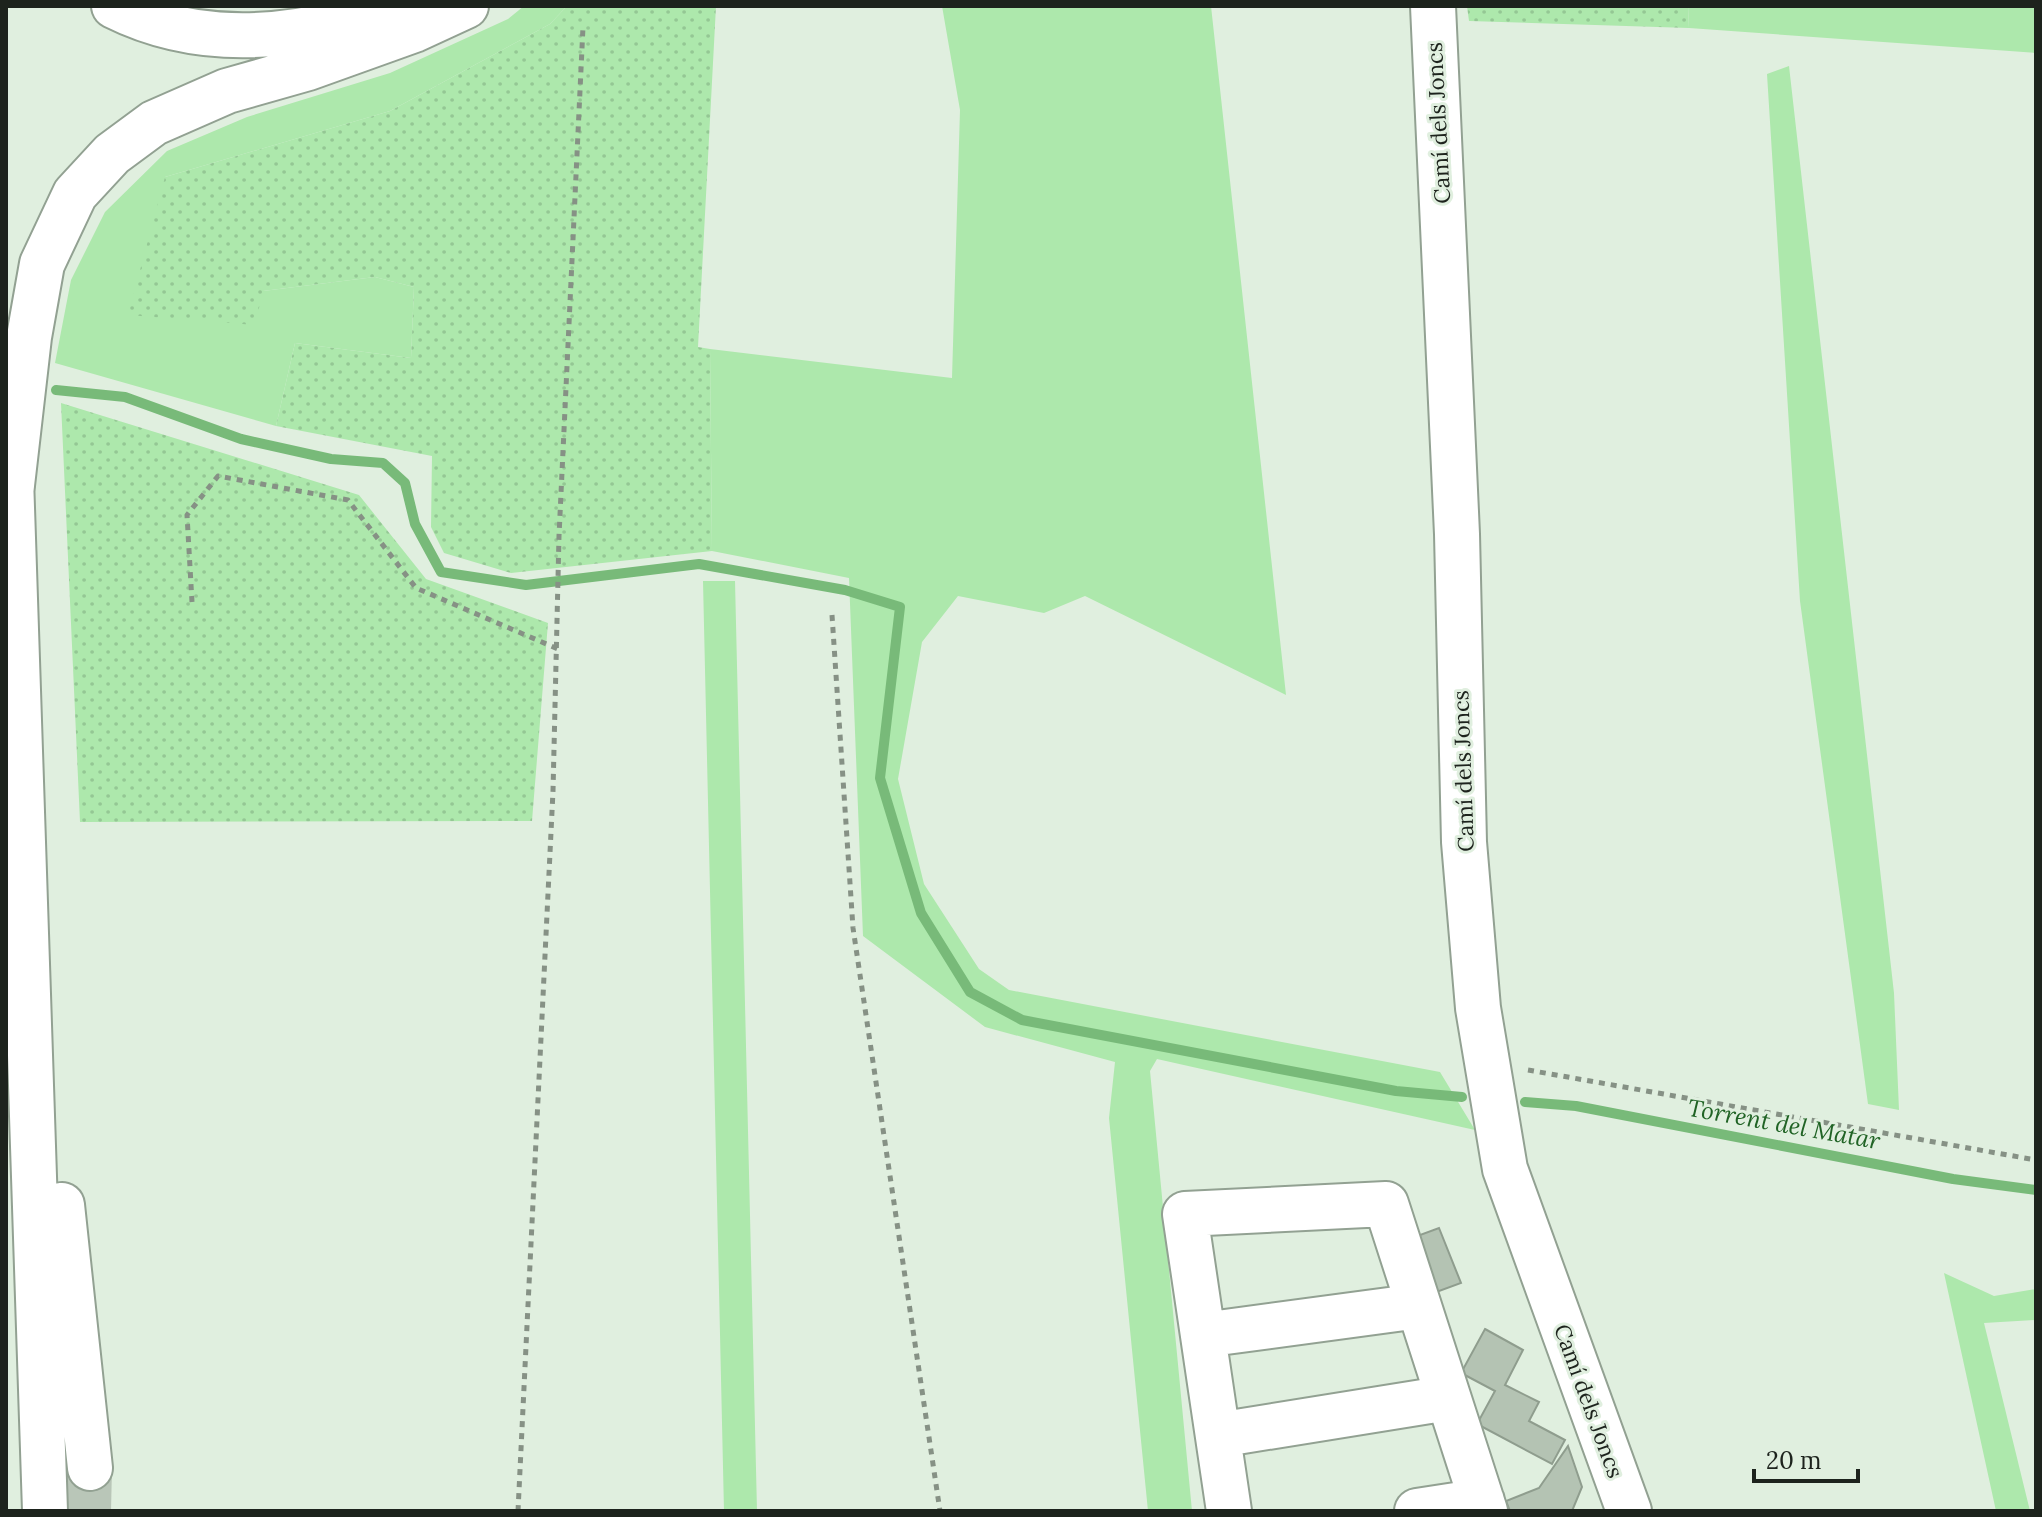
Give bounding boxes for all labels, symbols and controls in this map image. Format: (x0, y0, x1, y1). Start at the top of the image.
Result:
street label: Camí dels Joncs (1420, 42, 1456, 204)
street label: Camí dels Joncs (1446, 690, 1480, 852)
water label: Torrent del Matar (1685, 1092, 1883, 1156)
street label: Camí dels Joncs (1548, 1320, 1630, 1482)
scale bar (1754, 1433, 1858, 1483)
text: 20 m (1766, 1445, 1822, 1476)

